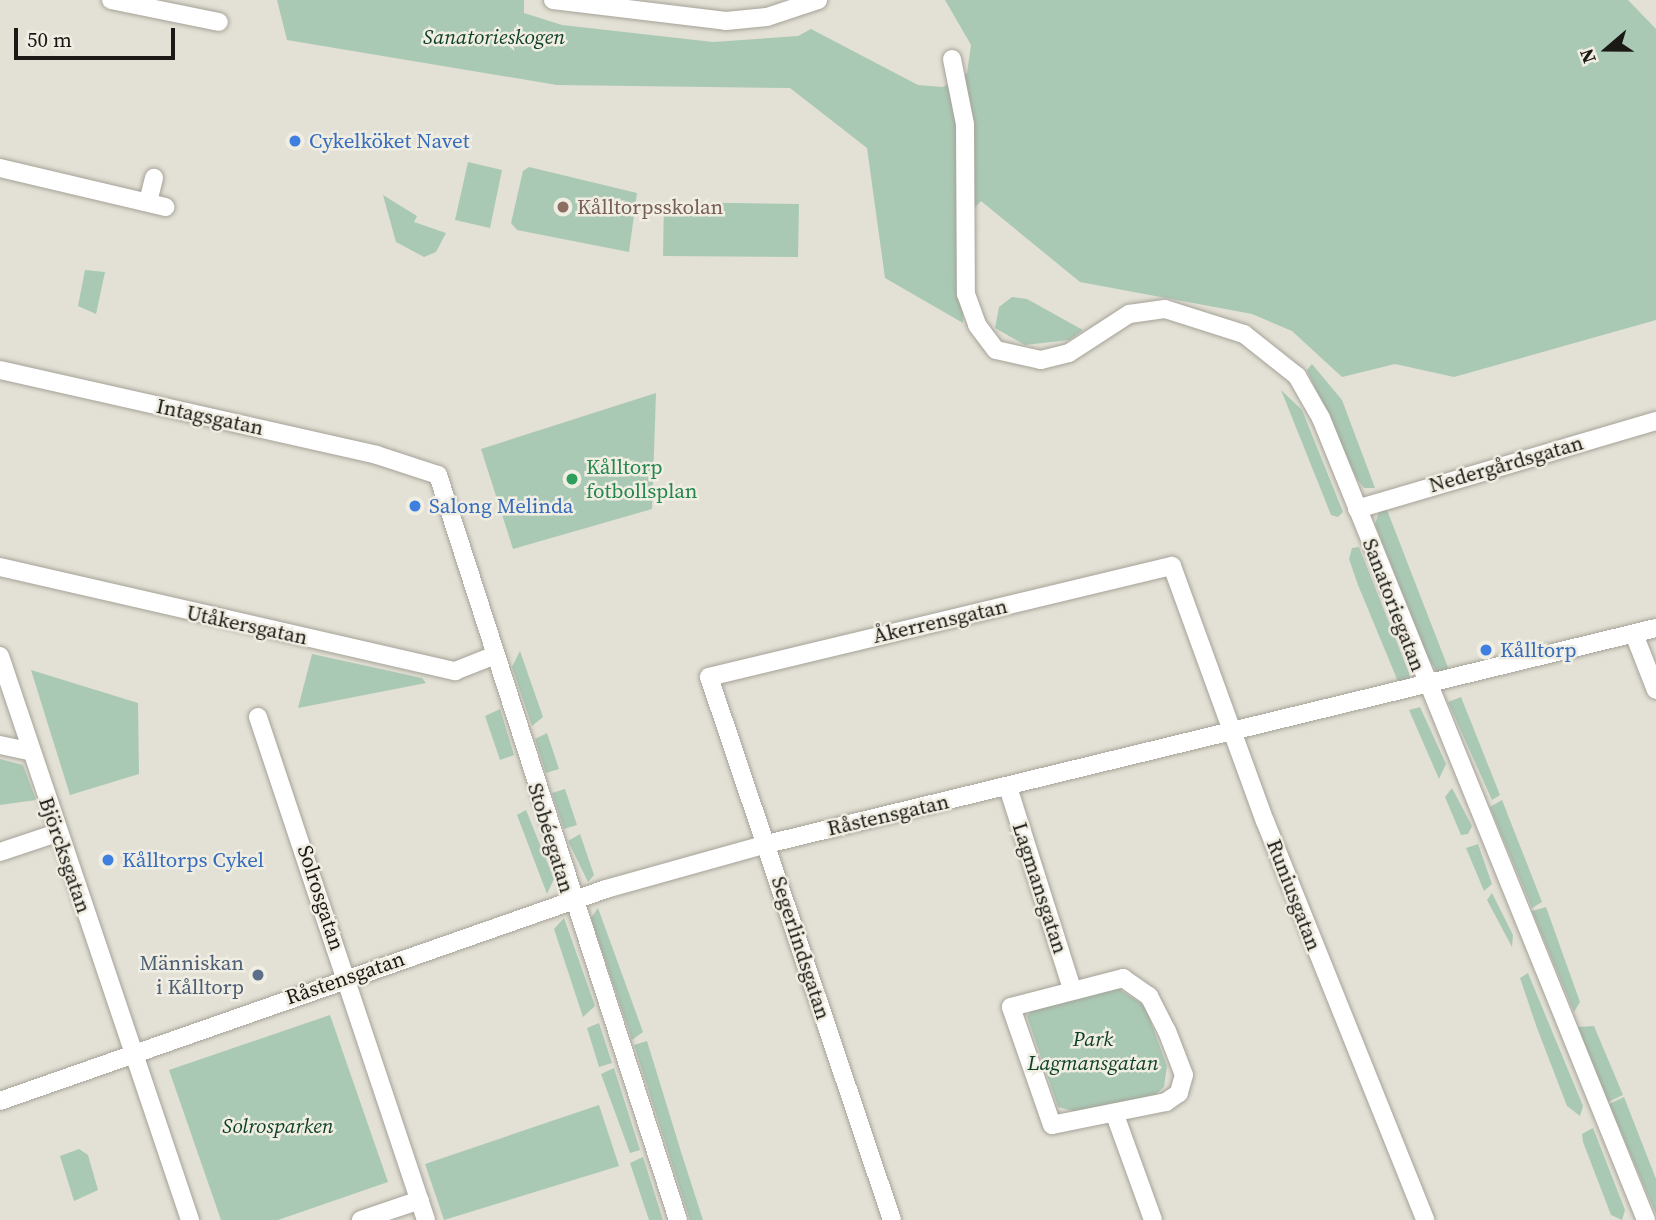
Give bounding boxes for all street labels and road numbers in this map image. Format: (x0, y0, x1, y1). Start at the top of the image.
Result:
street label: Intagsgatan (154, 393, 266, 441)
street label: Nedergårdsgatan (1426, 430, 1586, 498)
street label: Sanatoriegatan (1357, 535, 1431, 675)
street label: Åkerrensgatan (870, 593, 1010, 649)
street label: Utåkersgatan (184, 600, 310, 650)
street label: Stobéegatan (522, 780, 580, 896)
street label: Råstensgatan (825, 789, 951, 841)
street label: Björcksgatan (33, 794, 97, 916)
street label: Lagmansgatan (1007, 819, 1073, 957)
street label: Runiusgatan (1261, 836, 1327, 954)
street label: Solrosgatan (292, 842, 350, 954)
street label: Segerlindsgatan (766, 873, 836, 1023)
street label: Råstensgatan (282, 946, 408, 1010)

